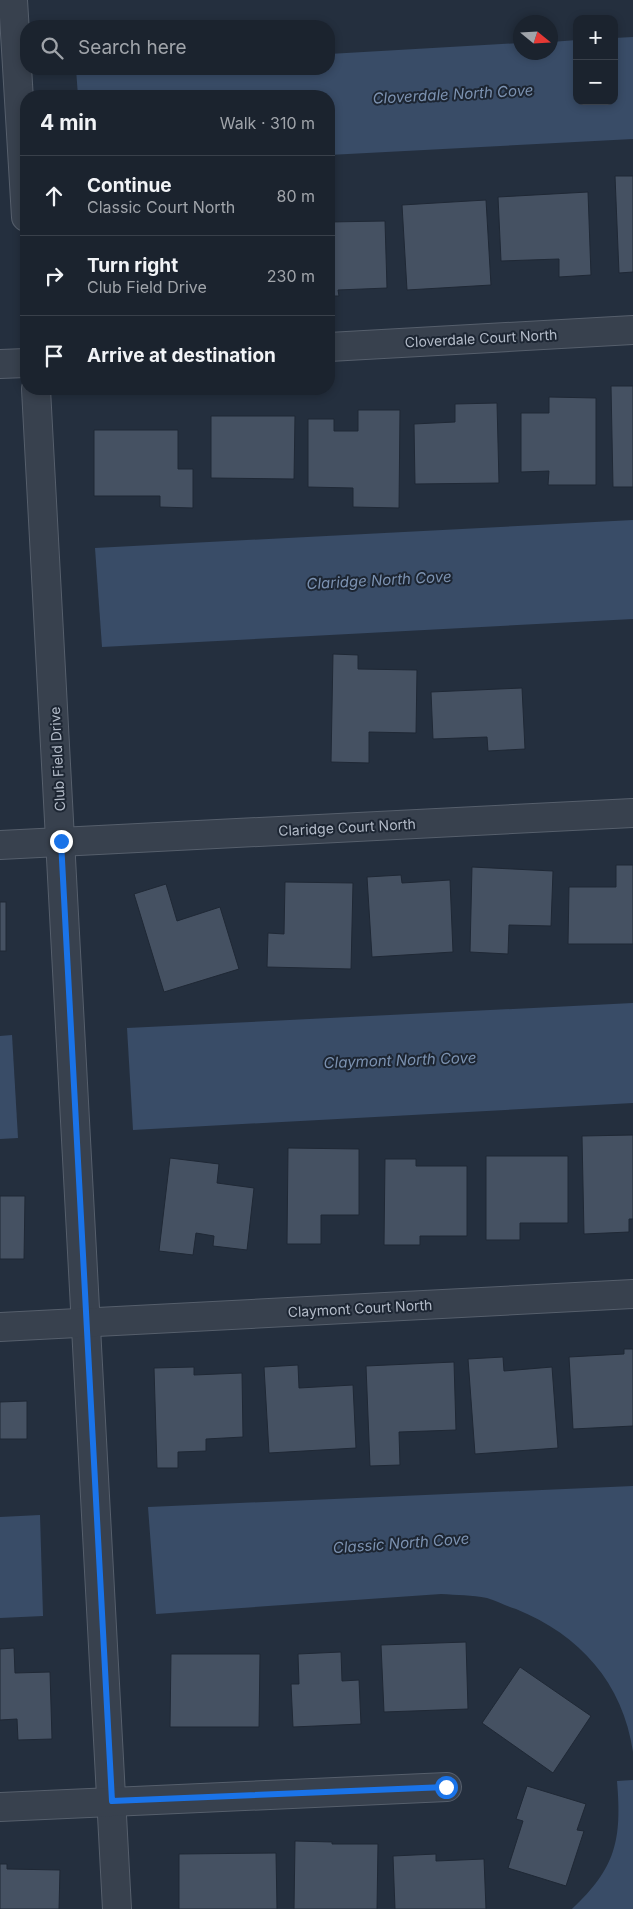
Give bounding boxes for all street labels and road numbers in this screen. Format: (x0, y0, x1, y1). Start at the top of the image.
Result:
street label: Cloverdale Court North (404, 326, 558, 350)
street label: Club Field Drive (46, 706, 68, 812)
street label: Claridge Court North (278, 815, 416, 839)
street label: Claymont Court North (287, 1296, 433, 1320)

